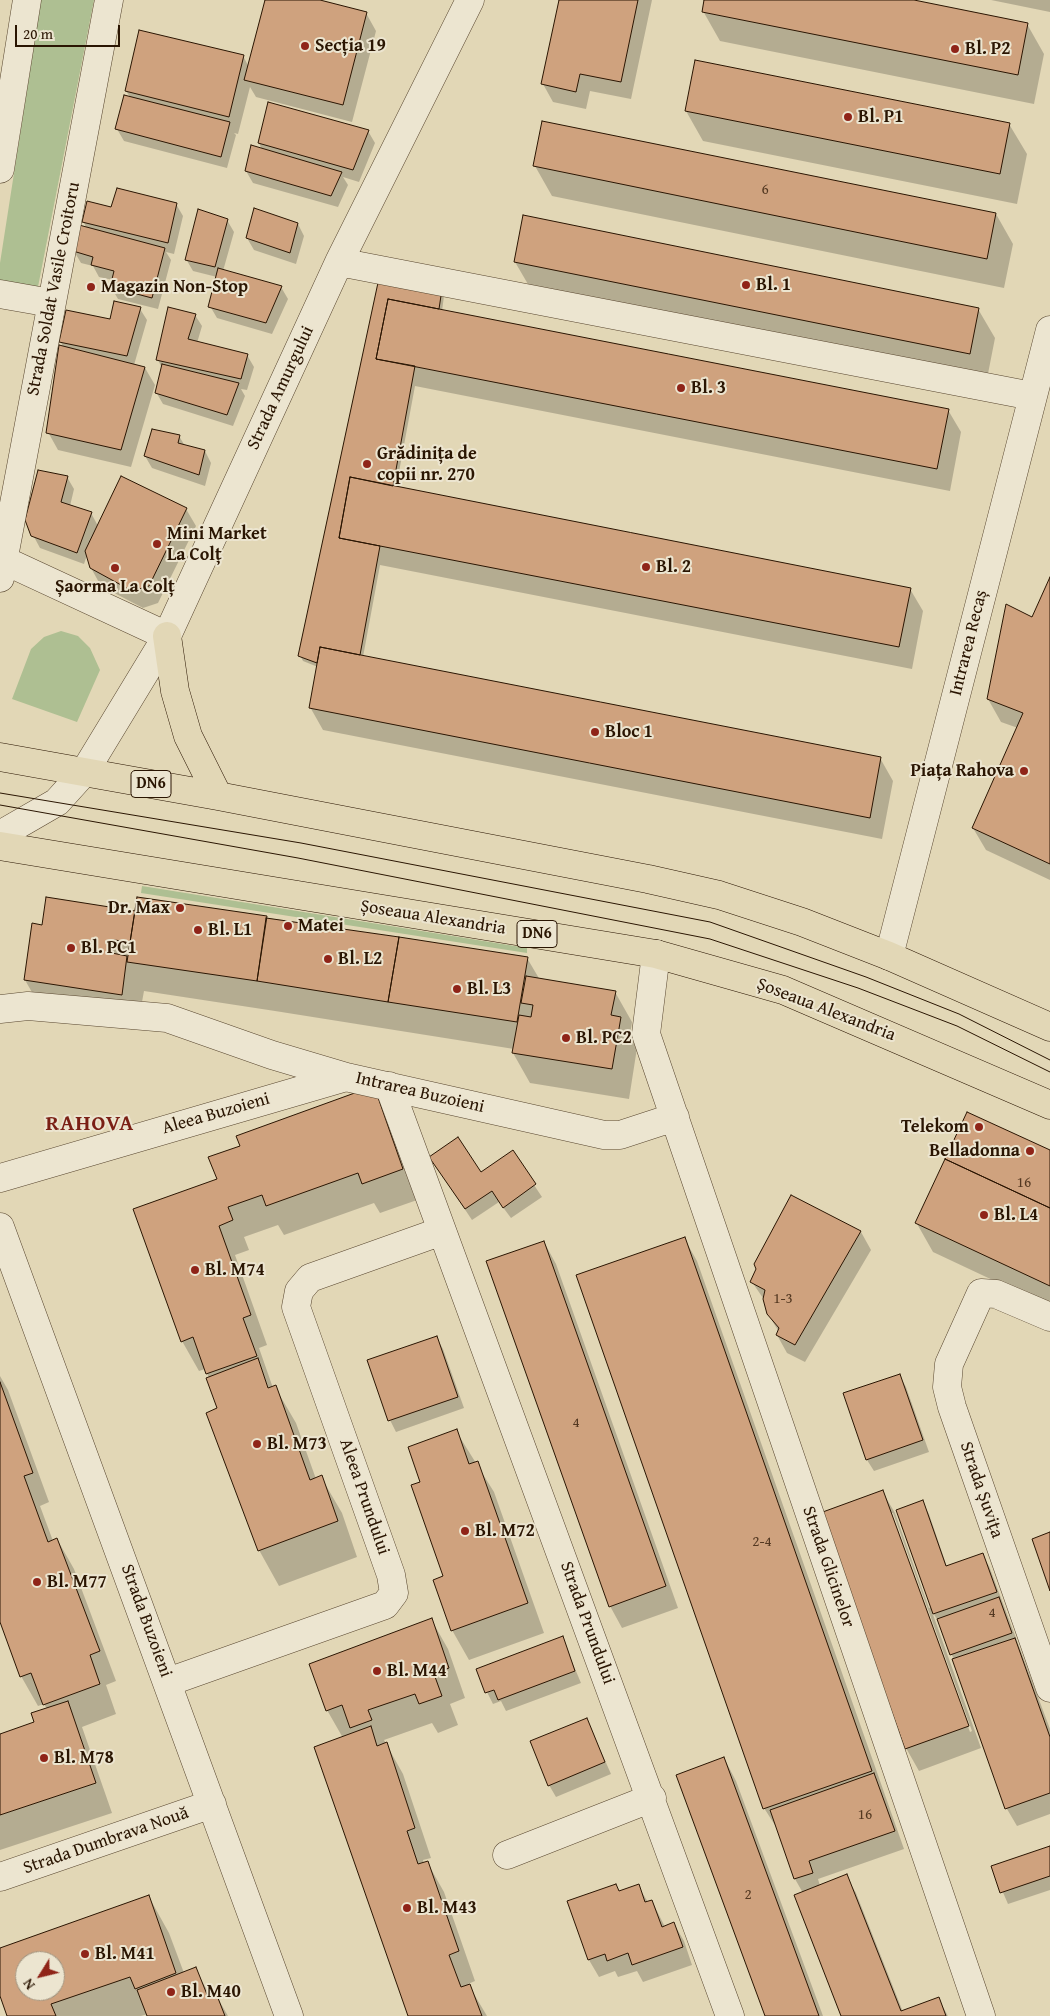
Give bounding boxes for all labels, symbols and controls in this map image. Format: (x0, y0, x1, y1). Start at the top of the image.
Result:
scale bar (18, 15, 122, 47)
text: 20 m (23, 23, 53, 44)
place label: Secția 19 (315, 35, 386, 57)
place label: Bl. P2 (965, 38, 1011, 60)
marker: Secția 19 (299, 40, 311, 52)
marker: Bl. P2 (949, 43, 961, 55)
place label: Bl. P1 (858, 106, 904, 128)
marker: Bl. P1 (842, 111, 854, 123)
street label: Strada Soldat Vasile Croitoru (23, 180, 85, 398)
house number: 6 (761, 181, 769, 199)
place label: Bl. 1 (756, 274, 791, 296)
place label: Magazin Non-Stop (101, 276, 248, 298)
marker: Bl. 1 (740, 279, 752, 291)
marker: Magazin Non-Stop (85, 281, 97, 293)
street label: Strada Amurgului (243, 323, 319, 453)
place label: Bl. 3 (691, 377, 726, 399)
marker: Bl. 3 (675, 382, 687, 394)
place label: Grădinița de copii nr. 270 (377, 443, 477, 486)
marker: Grădinița de copii nr. 270 (361, 458, 373, 470)
place label: Mini Market La Colț (167, 523, 267, 566)
marker: Mini Market La Colț (151, 538, 163, 550)
place label: Bl. 2 (656, 556, 691, 578)
marker: Bl. 2 (640, 561, 652, 573)
marker: Șaorma La Colț (109, 562, 121, 574)
place label: Șaorma La Colț (55, 576, 175, 598)
street label: Intrarea Recaș (945, 588, 993, 698)
place label: Bloc 1 (605, 721, 653, 743)
marker: Bloc 1 (589, 726, 601, 738)
place label: Piața Rahova (910, 760, 1014, 782)
marker: Piața Rahova (1018, 765, 1030, 777)
road number: DN6 (131, 771, 171, 798)
street label: Șoseaua Alexandria (359, 896, 507, 940)
place label: Dr. Max (108, 897, 170, 919)
marker: Dr. Max (174, 902, 186, 914)
place label: Matei (298, 915, 344, 937)
place label: Bl. L1 (208, 919, 252, 941)
marker: Matei (282, 920, 294, 932)
road number: DN6 (517, 921, 557, 948)
marker: Bl. L1 (192, 924, 204, 936)
place label: Bl. PC1 (81, 937, 137, 959)
marker: Bl. PC1 (65, 942, 77, 954)
place label: Bl. L2 (338, 948, 382, 970)
marker: Bl. L2 (322, 953, 334, 965)
street label: Șoseaua Alexandria (754, 974, 898, 1046)
place label: Bl. L3 (467, 978, 511, 1000)
marker: Bl. L3 (451, 983, 463, 995)
place label: Bl. PC2 (576, 1027, 632, 1049)
marker: Bl. PC2 (560, 1032, 572, 1044)
street label: Intrarea Buzoieni (354, 1068, 486, 1118)
street label: Aleea Buzoieni (160, 1088, 272, 1140)
district label: RAHOVA (45, 1111, 135, 1137)
place label: Telekom (901, 1116, 969, 1138)
marker: Telekom (973, 1121, 985, 1133)
place label: Belladonna (929, 1140, 1020, 1162)
marker: Belladonna (1024, 1145, 1036, 1157)
house number: 16 (1017, 1174, 1031, 1192)
place label: Bl. L4 (994, 1204, 1038, 1226)
marker: Bl. L4 (978, 1209, 990, 1221)
place label: Bl. M74 (205, 1259, 265, 1281)
marker: Bl. M74 (189, 1264, 201, 1276)
house number: 1-3 (773, 1290, 793, 1308)
house number: 4 (572, 1414, 580, 1432)
place label: Bl. M73 (267, 1433, 327, 1455)
street label: Aleea Prundului (334, 1436, 394, 1558)
marker: Bl. M73 (251, 1438, 263, 1450)
street label: Strada Șuvița (954, 1439, 1008, 1541)
street label: Strada Glicinelor (797, 1503, 859, 1631)
place label: Bl. M72 (475, 1520, 535, 1542)
marker: Bl. M72 (459, 1525, 471, 1537)
house number: 2-4 (752, 1533, 772, 1551)
street label: Strada Prundului (555, 1559, 619, 1687)
street label: Strada Buzoieni (116, 1562, 176, 1680)
place label: Bl. M77 (47, 1571, 107, 1593)
marker: Bl. M77 (31, 1576, 43, 1588)
house number: 4 (988, 1604, 996, 1622)
place label: Bl. M44 (387, 1660, 447, 1682)
marker: Bl. M44 (371, 1665, 383, 1677)
place label: Bl. M78 (54, 1747, 114, 1769)
marker: Bl. M78 (38, 1752, 50, 1764)
street label: Strada Dumbrava Nouă (20, 1803, 192, 1879)
house number: 16 (858, 1806, 872, 1824)
house number: 2 (744, 1886, 752, 1904)
place label: Bl. M43 (417, 1897, 477, 1919)
marker: Bl. M43 (401, 1902, 413, 1914)
place label: Bl. M41 (95, 1943, 155, 1965)
marker: Bl. M41 (79, 1948, 91, 1960)
north arrow (15, 1951, 65, 2001)
text: N (18, 1975, 40, 1994)
place label: Bl. M40 (181, 1981, 241, 2003)
marker: Bl. M40 (165, 1986, 177, 1998)

